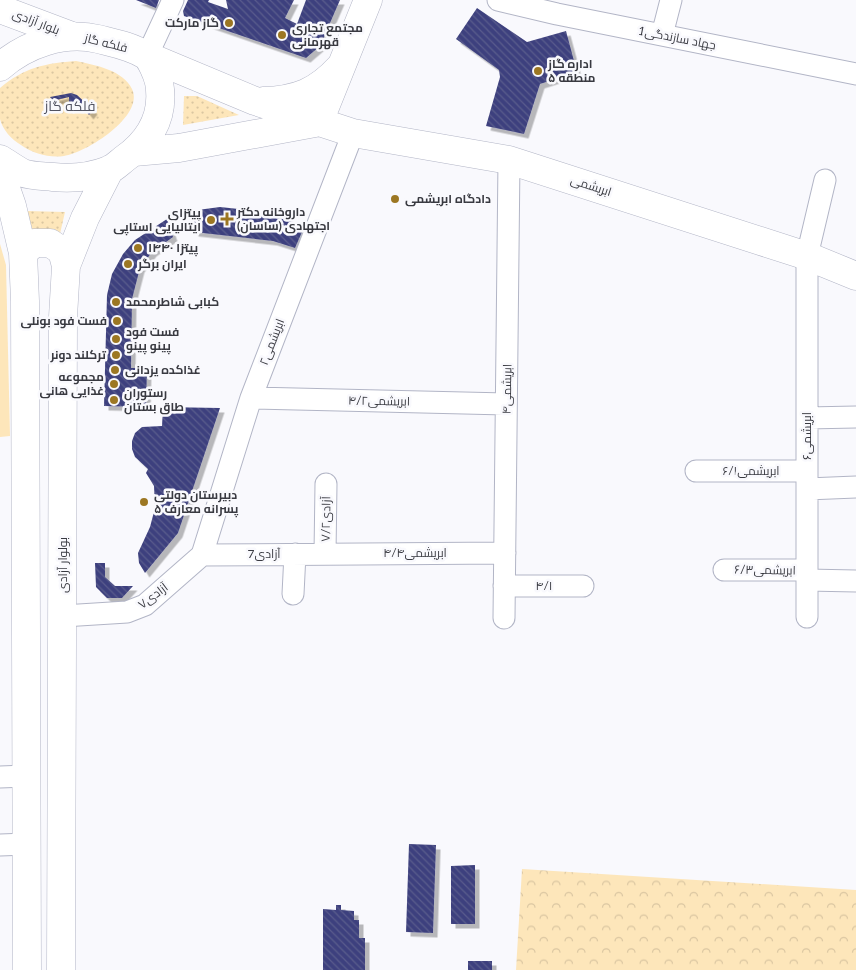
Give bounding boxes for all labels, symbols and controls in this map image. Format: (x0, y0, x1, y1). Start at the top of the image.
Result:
street label: بلوار آزادی (10, 6, 62, 37)
place label: گاز مارکت (165, 15, 219, 31)
marker: گاز مارکت (223, 17, 235, 29)
place label: مجتمع تجاری قهرمانی (292, 20, 363, 50)
street label: 1جهاد سازندگی (637, 23, 717, 52)
marker: مجتمع تجاری قهرمانی (276, 29, 288, 41)
street label: فلکه گاز (82, 30, 129, 55)
place label: اداره گاز منطقه ۵ (547, 56, 596, 85)
marker: اداره گاز منطقه ۵ (532, 65, 544, 77)
district label: فلکه گاز (44, 97, 95, 114)
street label: ابریشمی (569, 172, 614, 199)
place label: دادگاه ابریشمی (405, 191, 491, 207)
marker: دادگاه ابریشمی (389, 193, 401, 205)
place label: داروخانه دکتر اجتهادی (ساسان) (236, 204, 330, 234)
place label: پیتزای ایتالیایی استاپی (113, 205, 202, 236)
marker: داروخانه دکتر اجتهادی (ساسان) (221, 213, 233, 225)
marker: پیتزای ایتالیایی استاپی (205, 214, 217, 226)
place label: پیتزا ۱۴۴۰ (148, 240, 199, 257)
marker: پیتزا ۱۴۴۰ (132, 242, 144, 254)
place label: ایران برگر (137, 256, 187, 272)
marker: ایران برگر (122, 258, 134, 270)
place label: کبابی شاطرمحمد (126, 294, 219, 310)
marker: کبابی شاطرمحمد (110, 296, 122, 308)
place label: فست فود بونلی (20, 313, 107, 329)
marker: فست فود بونلی (111, 315, 123, 327)
street label: ابریشمی۲ (256, 316, 287, 367)
place label: فست فود پينو پينو (126, 324, 179, 355)
marker: فست فود پينو پينو (110, 333, 122, 345)
place label: ترکلند دونر (49, 347, 107, 363)
marker: ترکلند دونر (110, 349, 122, 361)
place label: غذاکده یزدانی (125, 362, 201, 378)
marker: غذاکده یزدانی (109, 364, 121, 376)
street label: ابریشمی۴ (499, 364, 514, 414)
place label: مجموعه غذایی هانی (40, 369, 104, 399)
marker: مجموعه غذایی هانی (108, 378, 120, 390)
place label: رستوران طاق بستان (124, 385, 184, 415)
street label: ابریشمی۴/۲ (348, 392, 410, 409)
marker: رستوران طاق بستان (108, 394, 120, 406)
street label: ابریشمی۶ (799, 412, 814, 460)
street label: ۶/۱ابریشمی (722, 463, 780, 478)
place label: دبیرستان دولتی پسرانه معارف ۵ (154, 487, 239, 518)
street label: ۷/۲آزادی (318, 495, 333, 542)
marker: دبیرستان دولتی پسرانه معارف ۵ (138, 496, 150, 508)
street label: بولوار آزادی (55, 537, 70, 593)
street label: ابریشمی۴/۴ (383, 545, 447, 560)
street label: 7آزادی (247, 546, 281, 561)
street label: ۶/۳ابریشمی (734, 561, 796, 578)
street label: ۴/۱ (535, 578, 553, 593)
street label: آزادی۷ (135, 579, 171, 612)

